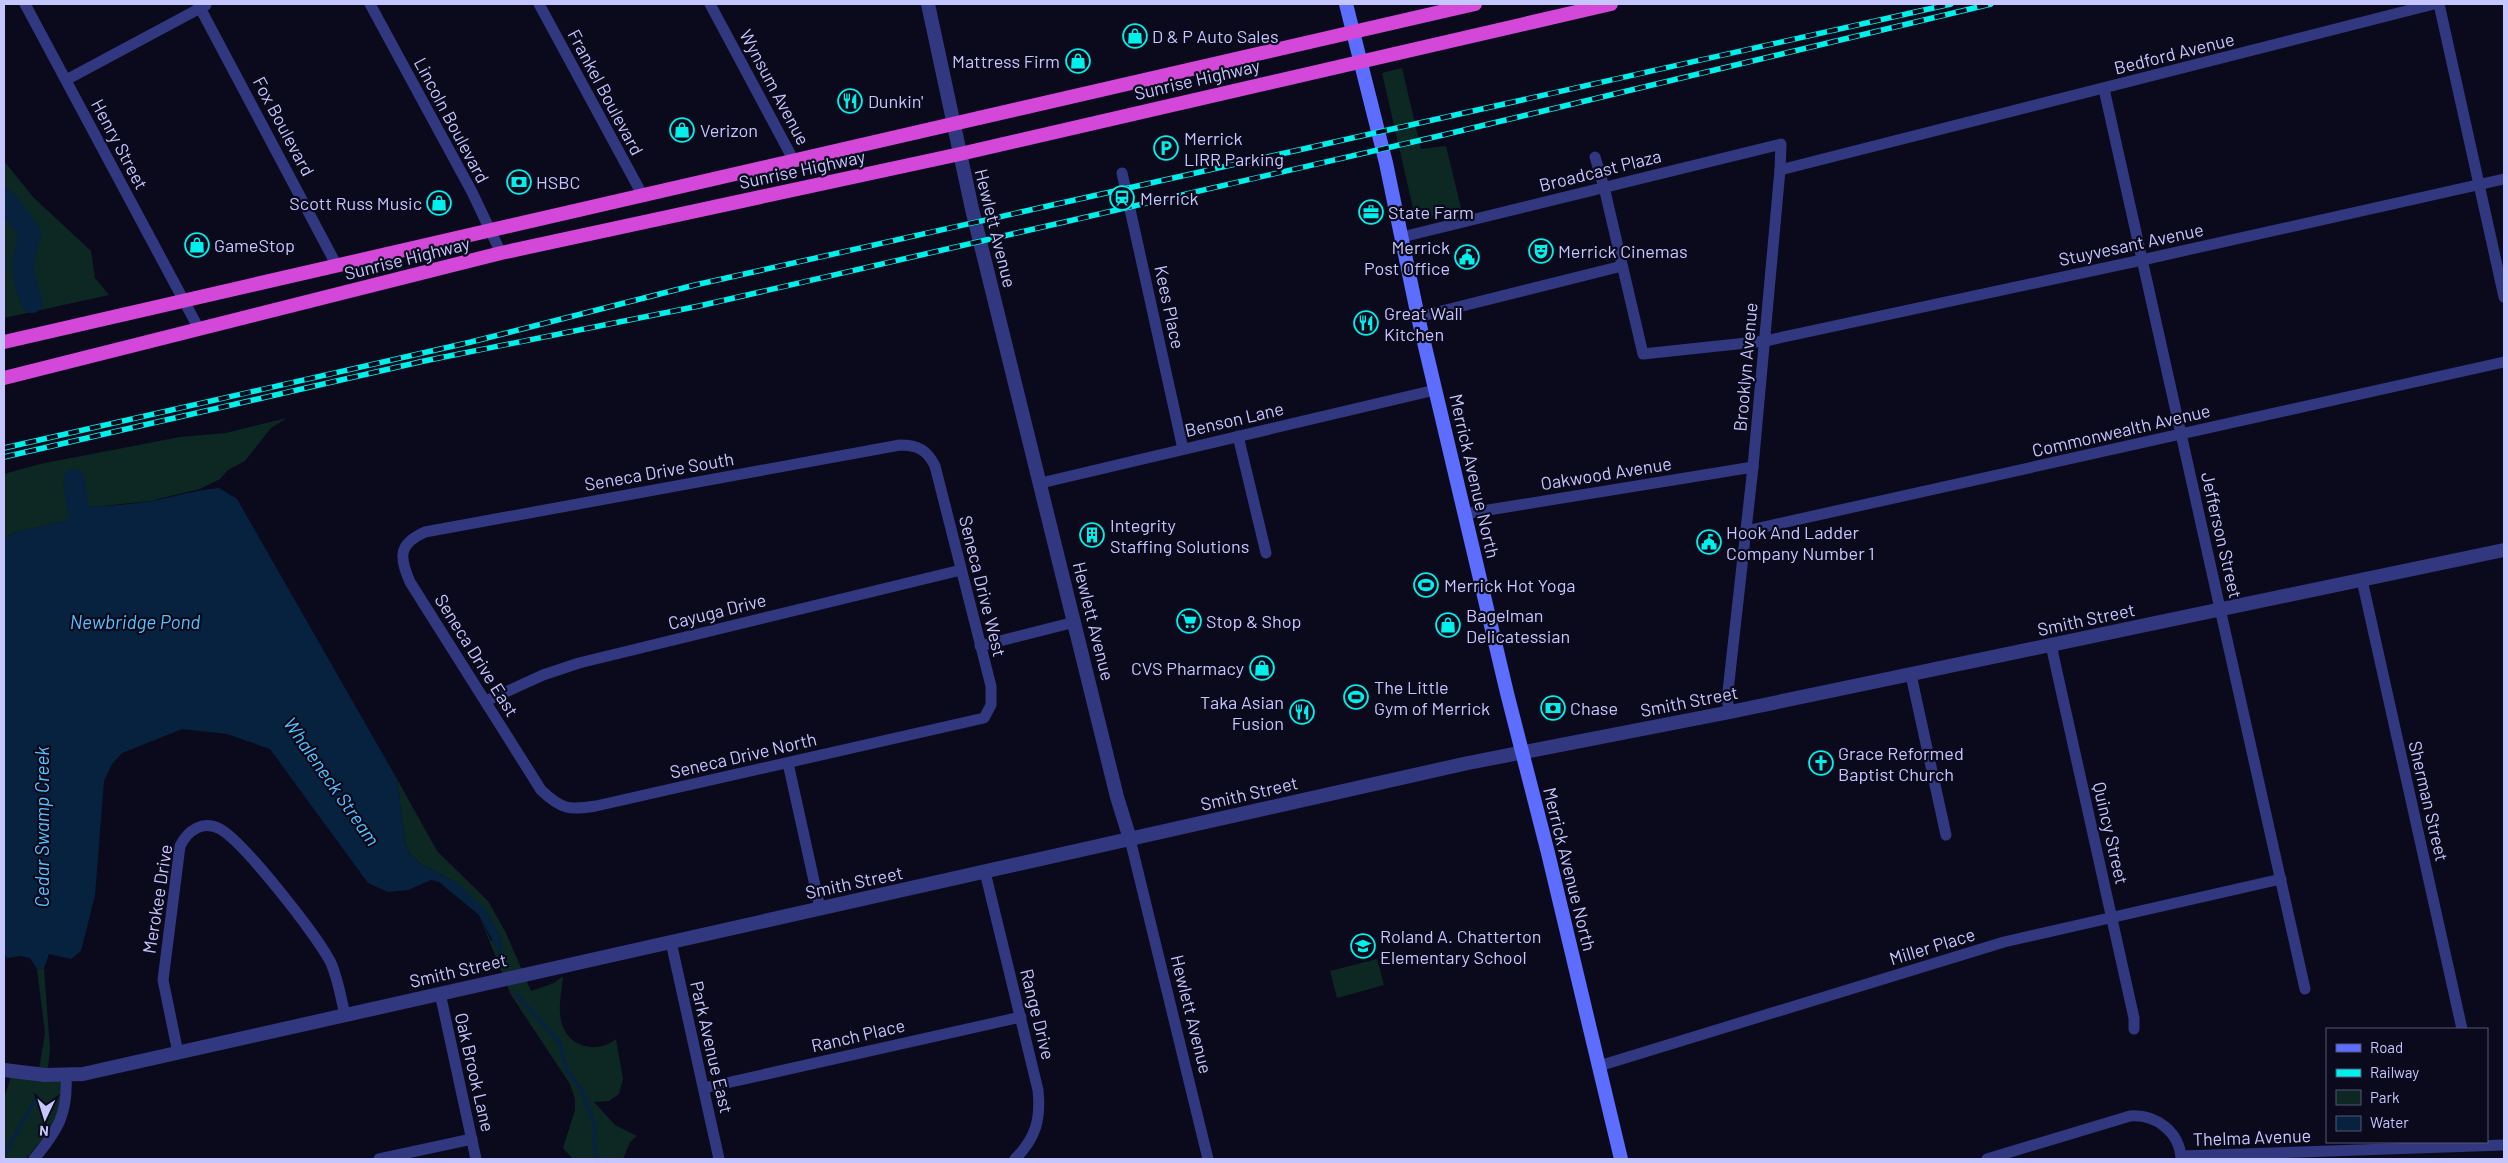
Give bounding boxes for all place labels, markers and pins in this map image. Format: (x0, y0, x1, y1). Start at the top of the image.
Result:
shop icon: D & P Auto Sales (1122, 23, 1148, 49)
place label: D & P Auto Sales (1152, 25, 1279, 47)
shop icon: Mattress Firm (1065, 48, 1091, 74)
place label: Mattress Firm (952, 50, 1060, 72)
restaurant icon: Dunkin' (837, 88, 863, 114)
place label: Dunkin' (868, 90, 923, 112)
shop icon: Verizon (669, 117, 695, 143)
place label: Verizon (700, 119, 758, 141)
place label: Merrick LIRR Parking (1184, 127, 1284, 170)
parking icon: Merrick LIRR Parking (1153, 135, 1179, 161)
bank icon: HSBC (506, 169, 532, 195)
place label: HSBC (536, 171, 580, 193)
station icon: Merrick (1109, 185, 1135, 211)
place label: Merrick (1140, 187, 1199, 209)
shop icon: Scott Russ Music (426, 190, 452, 216)
place label: Scott Russ Music (289, 192, 422, 214)
office icon: State Farm (1358, 199, 1384, 225)
place label: State Farm (1388, 201, 1474, 223)
shop icon: GameStop (184, 232, 210, 258)
place label: GameStop (214, 234, 295, 256)
place label: Merrick Post Office (1364, 236, 1450, 279)
theatre icon: Merrick Cinemas (1528, 238, 1554, 264)
place label: Merrick Cinemas (1558, 240, 1688, 262)
public building icon: Merrick Post Office (1454, 244, 1480, 270)
place label: Great Wall Kitchen (1384, 302, 1463, 345)
restaurant icon: Great Wall Kitchen (1353, 310, 1379, 336)
place label: Integrity Staffing Solutions (1110, 514, 1249, 557)
place label: Hook And Ladder Company Number 1 (1726, 521, 1875, 564)
building icon: Integrity Staffing Solutions (1079, 522, 1105, 548)
public building icon: Hook And Ladder Company Number 1 (1696, 529, 1722, 555)
sports icon: Merrick Hot Yoga (1413, 572, 1439, 598)
place label: Merrick Hot Yoga (1444, 574, 1576, 596)
place label: Bagelman Delicatessian (1466, 604, 1570, 647)
supermarket icon: Stop & Shop (1176, 608, 1202, 634)
place label: Stop & Shop (1206, 610, 1301, 632)
shop icon: Bagelman Delicatessian (1435, 612, 1461, 638)
shop icon: CVS Pharmacy (1249, 655, 1275, 681)
place label: CVS Pharmacy (1131, 657, 1244, 679)
place label: The Little Gym of Merrick (1374, 676, 1490, 719)
sports icon: The Little Gym of Merrick (1343, 684, 1369, 710)
place label: Taka Asian Fusion (1200, 691, 1284, 734)
bank icon: Chase (1540, 695, 1566, 721)
place label: Chase (1570, 697, 1618, 719)
restaurant icon: Taka Asian Fusion (1289, 699, 1315, 725)
place label: Grace Reformed Baptist Church (1838, 742, 1964, 785)
church icon: Grace Reformed Baptist Church (1808, 750, 1834, 776)
place label: Roland A. Chatterton Elementary School (1380, 925, 1541, 968)
school or university icon: Roland A. Chatterton Elementary School (1350, 933, 1376, 959)

